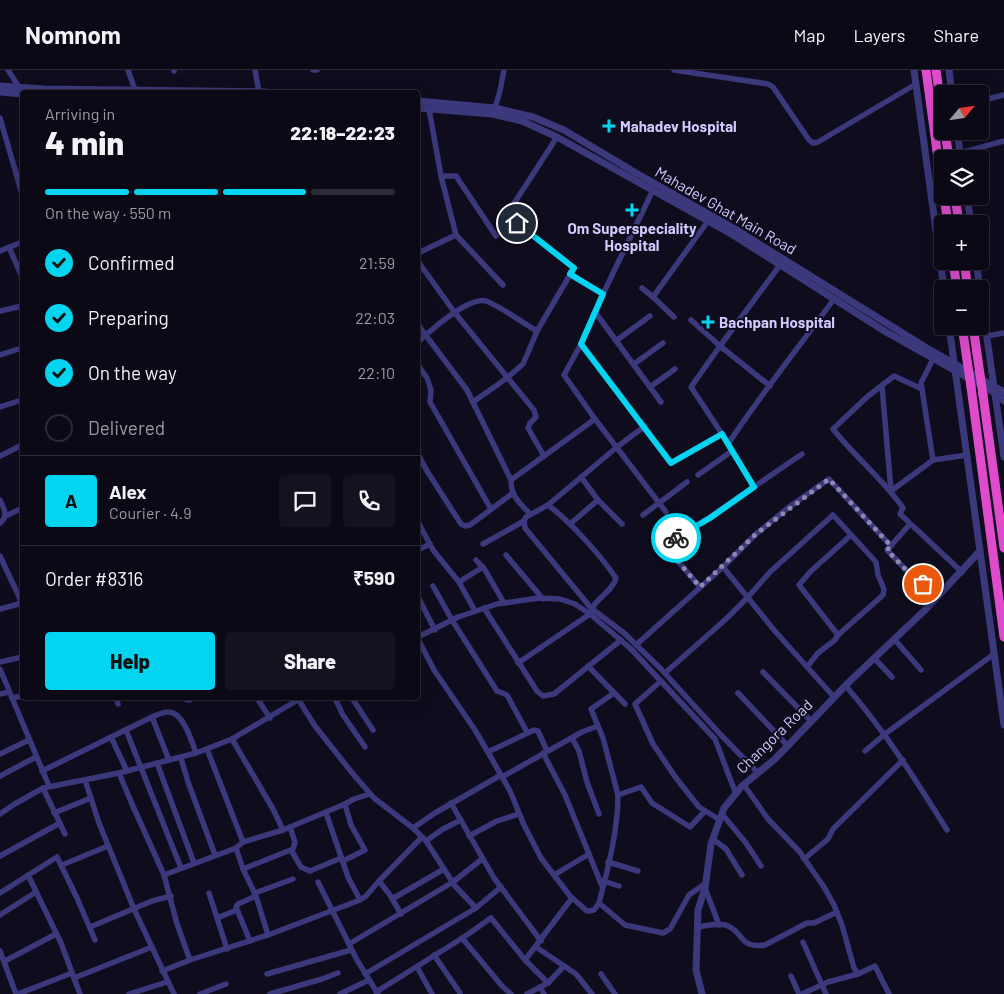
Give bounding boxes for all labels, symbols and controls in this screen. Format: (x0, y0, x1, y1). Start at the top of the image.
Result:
text: Nomnom (25, 20, 121, 49)
text: Map (793, 24, 825, 46)
text: Layers (853, 24, 906, 46)
text: Share (934, 24, 979, 46)
north arrow (934, 85, 989, 140)
map controls (934, 85, 989, 335)
text: Arriving in (45, 104, 115, 123)
place label: Mahadev Hospital (620, 117, 737, 135)
marker: Mahadev Hospital (602, 119, 616, 133)
text: 22:18–22:23 (290, 121, 395, 144)
text: 4 min (45, 123, 124, 161)
button: layers (934, 150, 989, 205)
street label: Mahadev Ghat Main Road (652, 162, 800, 258)
pin (496, 202, 538, 244)
text: On the way · 550 m (45, 203, 171, 222)
marker: Om Superspeciality Hospital (625, 203, 639, 217)
icon: home (503, 209, 531, 237)
button: + (934, 215, 989, 270)
place label: Om Superspeciality Hospital (568, 219, 697, 254)
icon: check (45, 249, 73, 277)
text: Confirmed (88, 251, 175, 274)
text: 21:59 (359, 253, 395, 272)
button: − (934, 280, 989, 335)
icon: check (45, 304, 73, 332)
text: Preparing (88, 306, 169, 329)
text: 22:03 (355, 308, 395, 327)
place label: Bachpan Hospital (719, 313, 835, 331)
marker: Bachpan Hospital (701, 315, 715, 329)
icon: check (45, 359, 73, 387)
text: On the way (88, 361, 177, 384)
text: 22:10 (358, 363, 395, 382)
text: Delivered (88, 416, 165, 439)
button: chat (279, 475, 331, 527)
button: phone (343, 475, 395, 527)
text: Alex (109, 480, 147, 503)
text: A (65, 489, 77, 512)
text: Courier · 4.9 (109, 503, 192, 522)
courier (651, 513, 701, 563)
icon: bike (662, 524, 690, 552)
pin (902, 563, 944, 605)
text: ₹590 (353, 566, 395, 589)
text: Order #8316 (45, 567, 143, 590)
icon: bag (909, 570, 937, 598)
button: Help (45, 632, 215, 690)
button: Share (225, 632, 395, 690)
street label: Changora Road (732, 695, 816, 777)

